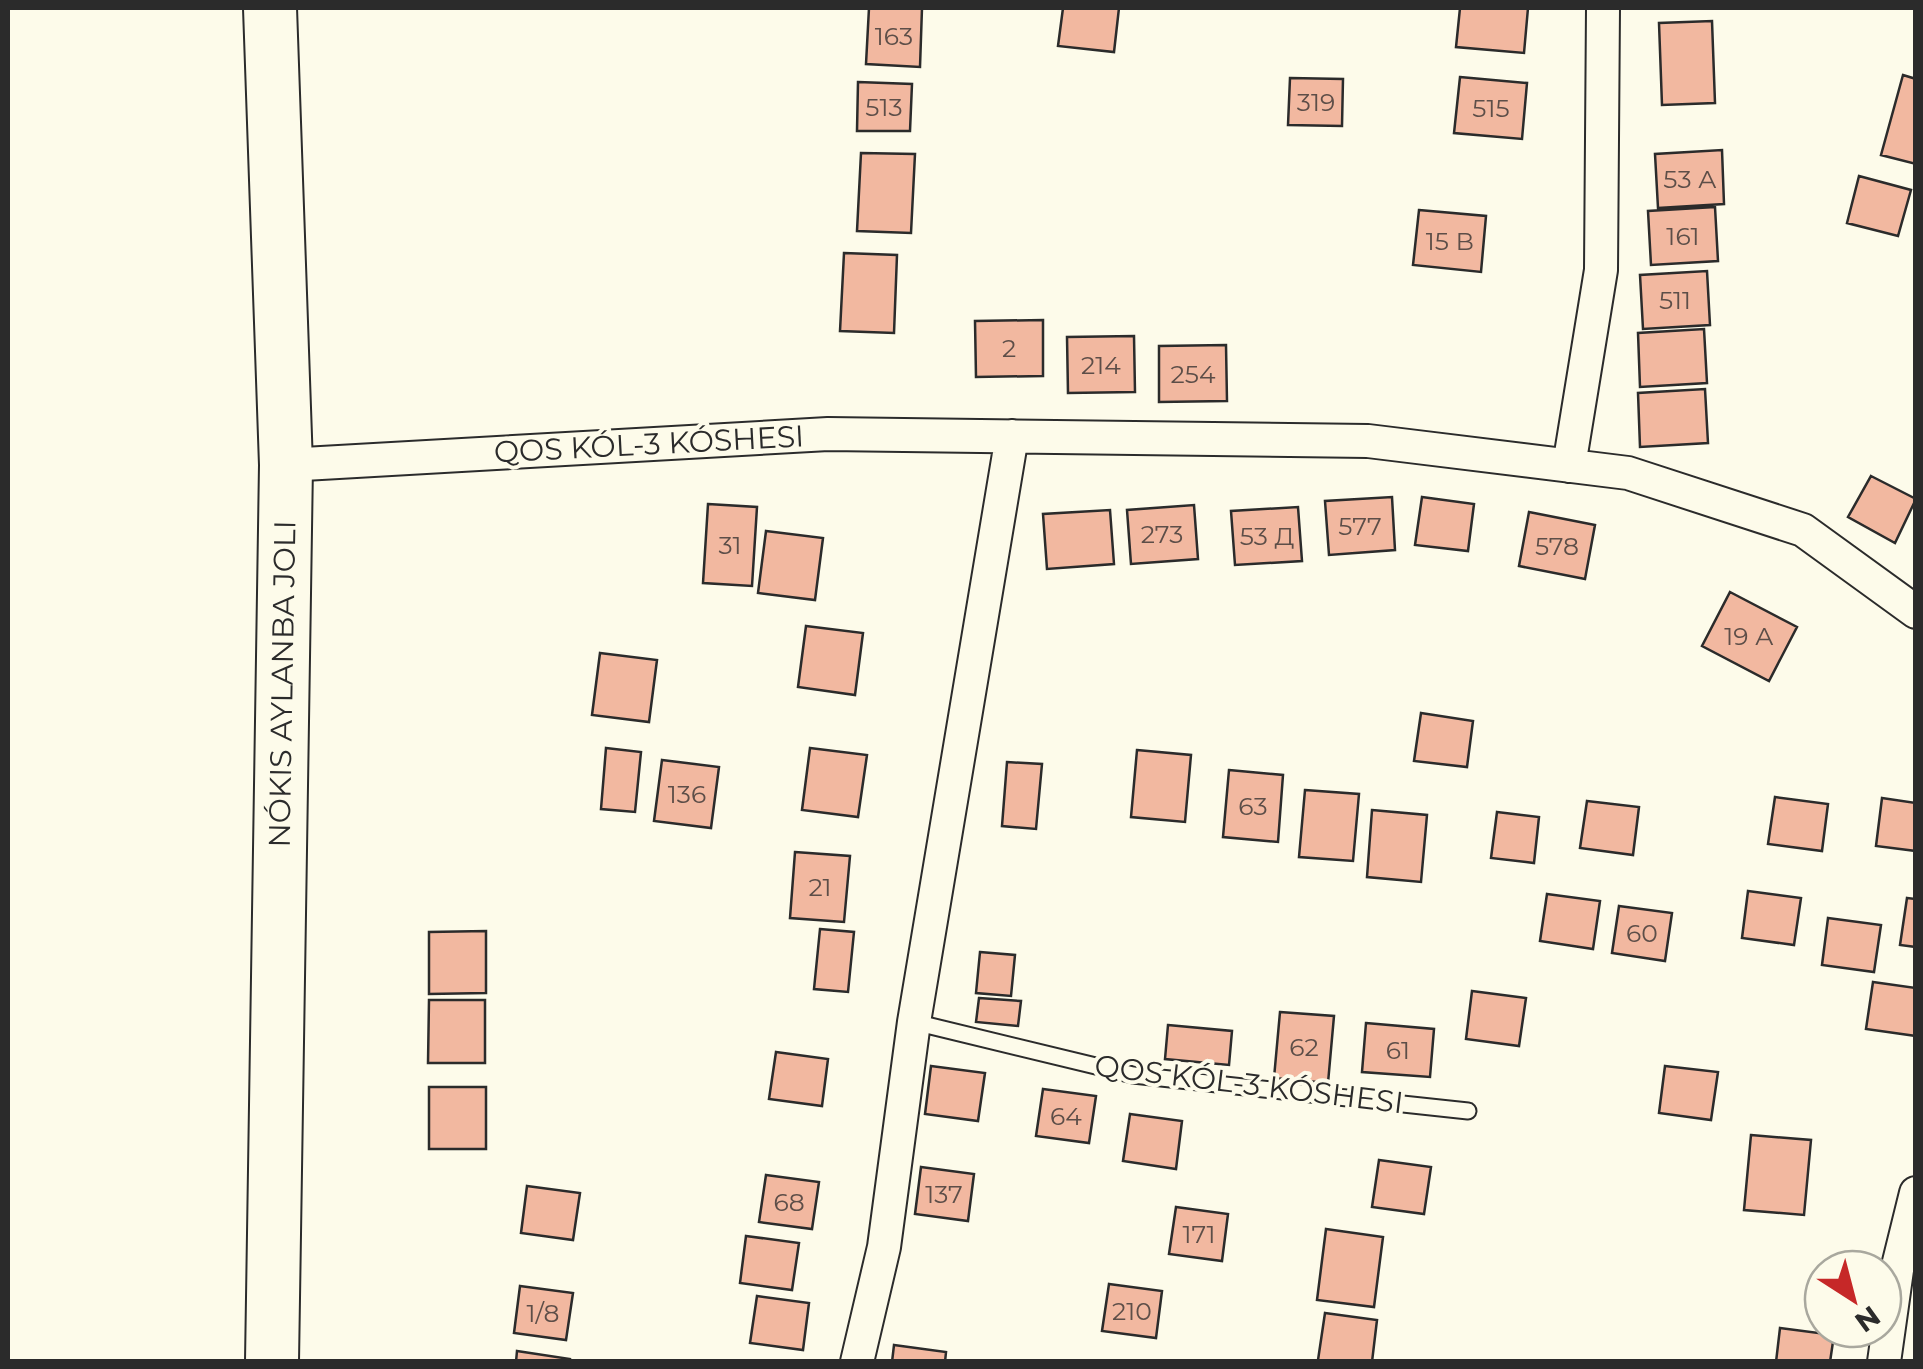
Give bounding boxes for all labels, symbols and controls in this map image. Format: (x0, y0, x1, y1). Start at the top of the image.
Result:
house number: 163 (875, 21, 913, 51)
house number: 319 (1297, 87, 1335, 117)
house number: 513 (865, 92, 903, 122)
house number: 515 (1472, 93, 1510, 123)
house number: 53 А (1663, 164, 1717, 194)
house number: 161 (1666, 221, 1700, 251)
house number: 15 В (1426, 226, 1474, 256)
house number: 511 (1659, 285, 1691, 315)
house number: 2 (1002, 333, 1016, 363)
house number: 214 (1081, 350, 1121, 380)
house number: 254 (1171, 359, 1216, 389)
street label: QOS KÓL-3 KÓSHESI (493, 417, 805, 471)
house number: 577 (1338, 511, 1382, 541)
house number: 273 (1141, 519, 1183, 549)
street label: NÓKIS AYLANBA JOLI (261, 520, 303, 848)
house number: 53 Д (1240, 521, 1294, 551)
house number: 31 (718, 530, 742, 560)
house number: 578 (1535, 531, 1579, 561)
house number: 19 А (1724, 621, 1774, 651)
house number: 136 (668, 779, 706, 809)
house number: 63 (1238, 791, 1268, 821)
house number: 21 (808, 872, 832, 902)
house number: 60 (1626, 918, 1658, 948)
house number: 62 (1289, 1032, 1319, 1062)
house number: 61 (1386, 1035, 1410, 1065)
street label: QOS KÓL-3 KÓSHESI (1093, 1047, 1405, 1121)
house number: 64 (1050, 1101, 1082, 1131)
house number: 137 (925, 1179, 963, 1209)
house number: 68 (773, 1187, 805, 1217)
house number: 171 (1182, 1219, 1216, 1249)
north arrow (1803, 1249, 1903, 1349)
house number: 210 (1112, 1296, 1152, 1326)
house number: 1/8 (527, 1298, 559, 1328)
text: N (1849, 1299, 1887, 1340)

